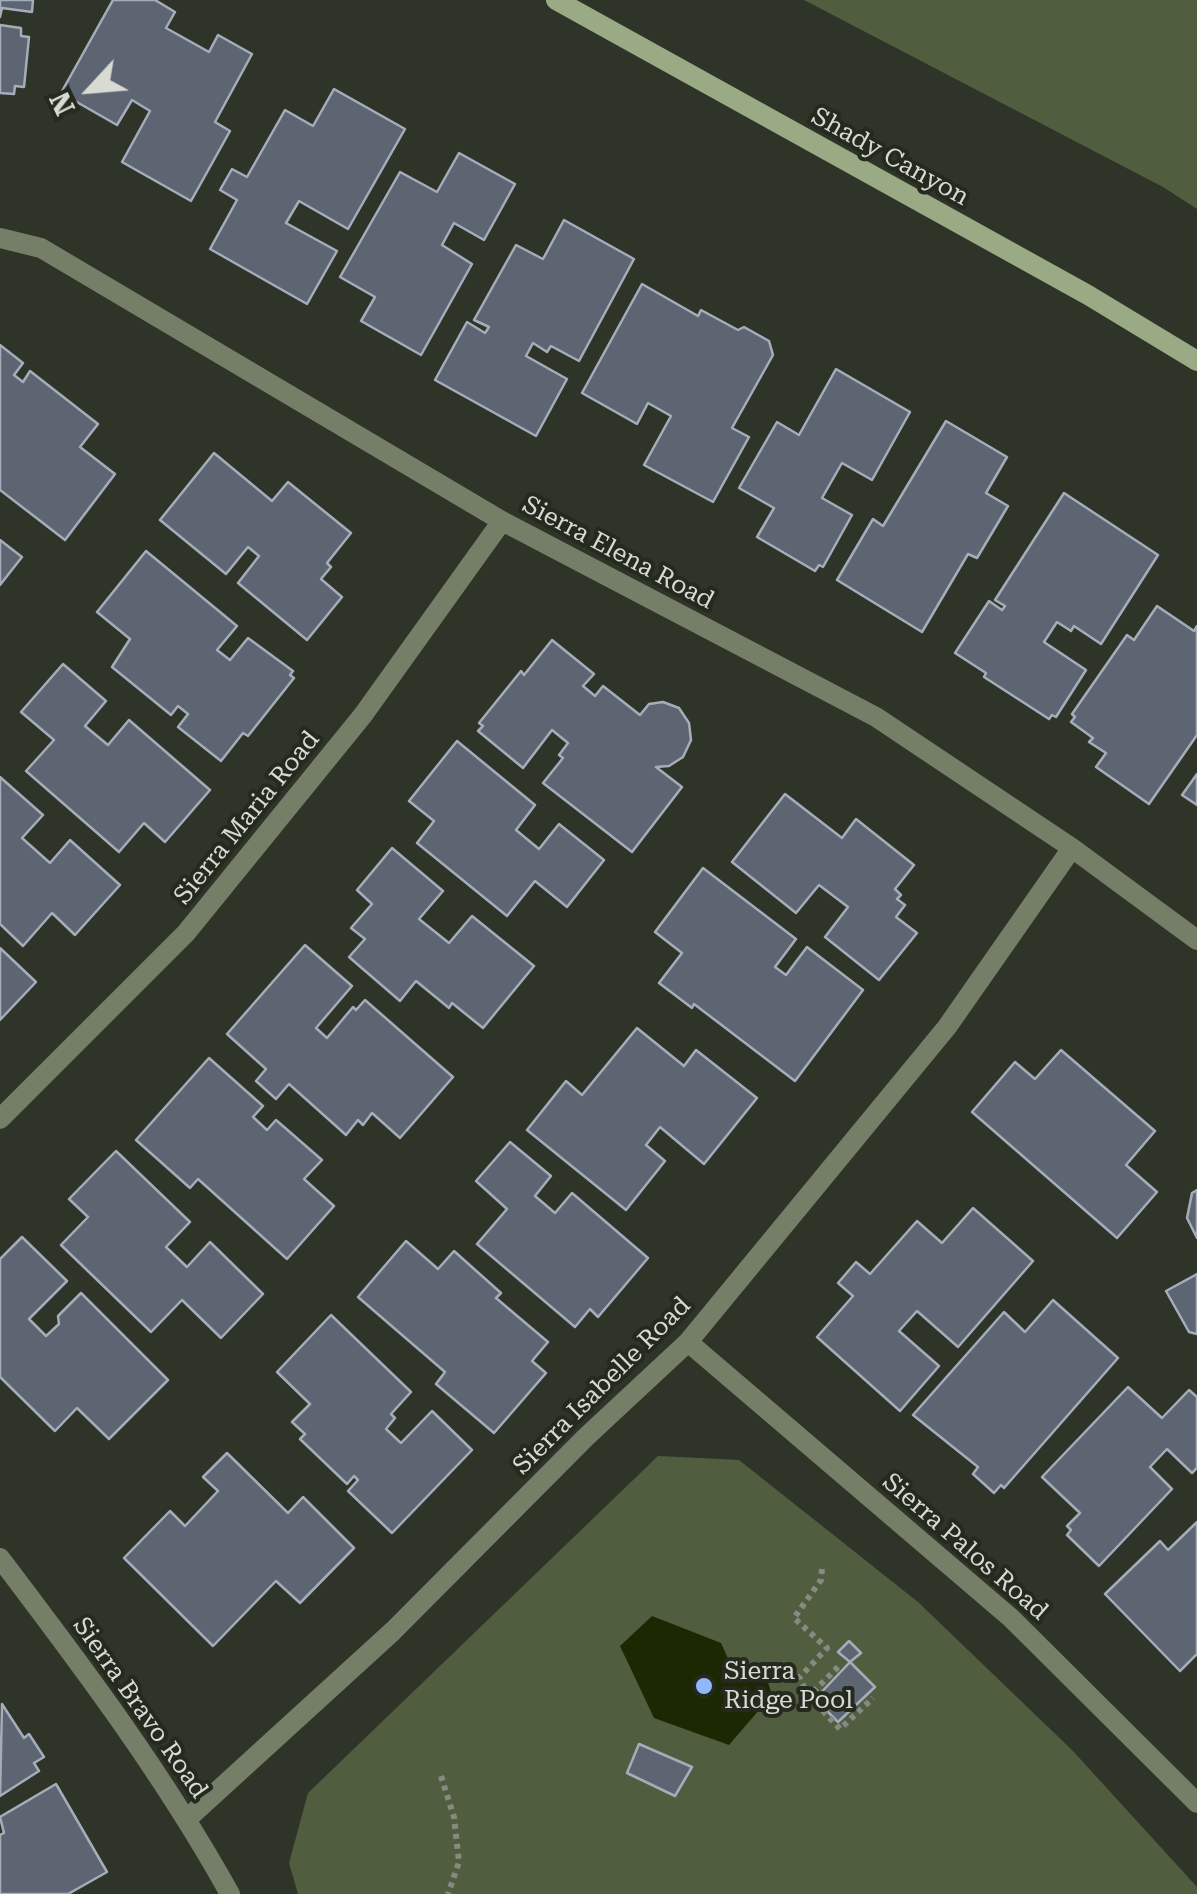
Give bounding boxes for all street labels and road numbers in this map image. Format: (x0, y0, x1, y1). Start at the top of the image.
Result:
street label: Shady Canyon (806, 101, 974, 213)
street label: Sierra Elena Road (517, 490, 719, 616)
street label: Sierra Maria Road (168, 725, 326, 911)
street label: Sierra Isabelle Road (507, 1291, 697, 1481)
street label: Sierra Palos Road (876, 1467, 1054, 1627)
street label: Sierra Bravo Road (66, 1612, 214, 1804)

